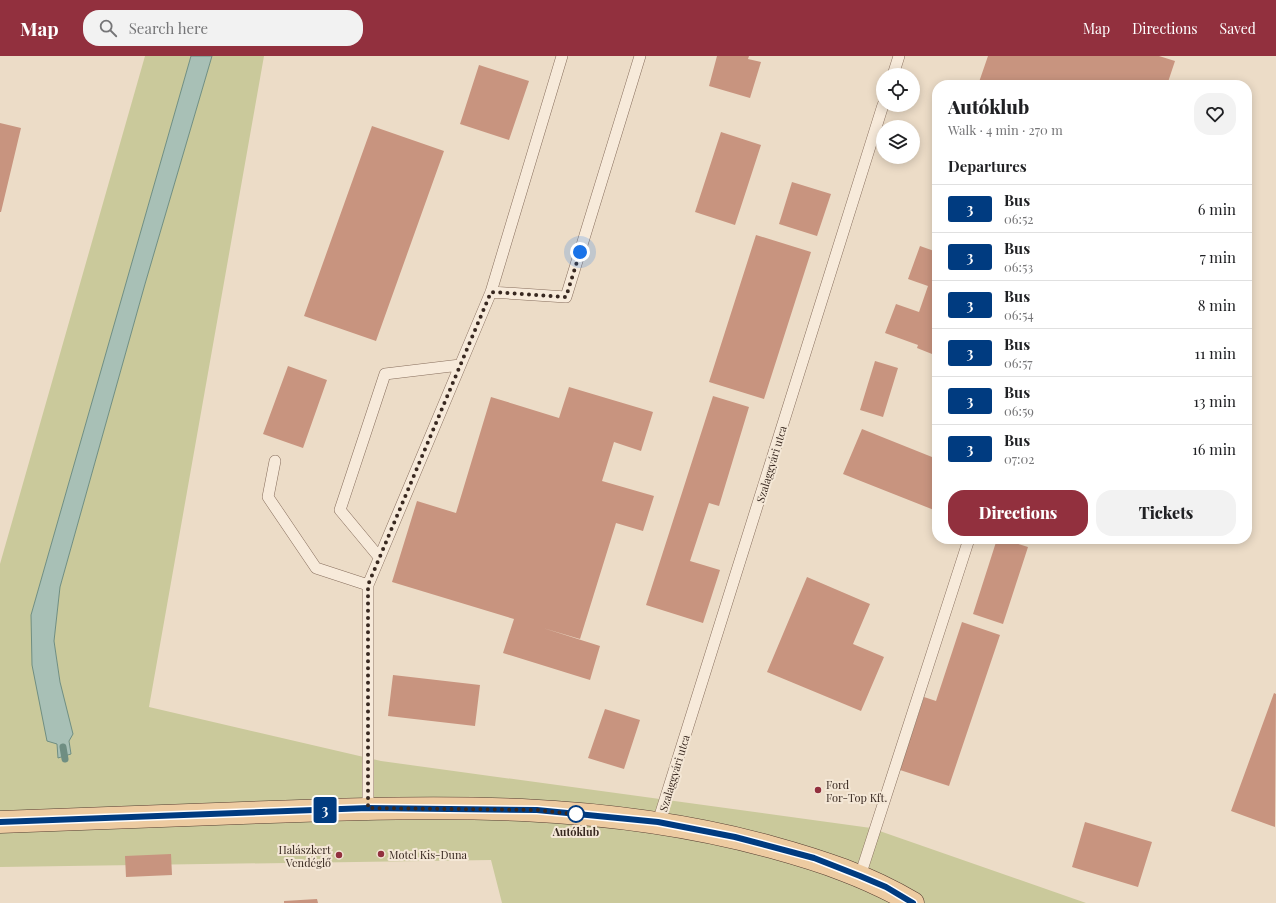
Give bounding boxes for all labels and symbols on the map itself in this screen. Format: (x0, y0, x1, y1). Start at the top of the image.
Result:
your location (570, 242, 590, 262)
street label: Szalaggyári utca (752, 423, 790, 504)
street label: Szalaggyári utca (655, 732, 693, 813)
place label: Ford For-Top Kft. (826, 777, 887, 805)
marker: Ford For-Top Kft. (813, 785, 823, 795)
line badge: 3 (312, 797, 338, 823)
marker: Autóklub (567, 805, 585, 823)
place label: Autóklub (552, 824, 600, 839)
place label: Halászkert Vendéglő (278, 842, 331, 870)
place label: Motel Kis-Duna (389, 847, 468, 862)
marker: Motel Kis-Duna (376, 849, 386, 859)
marker: Halászkert Vendéglő (334, 850, 344, 860)

